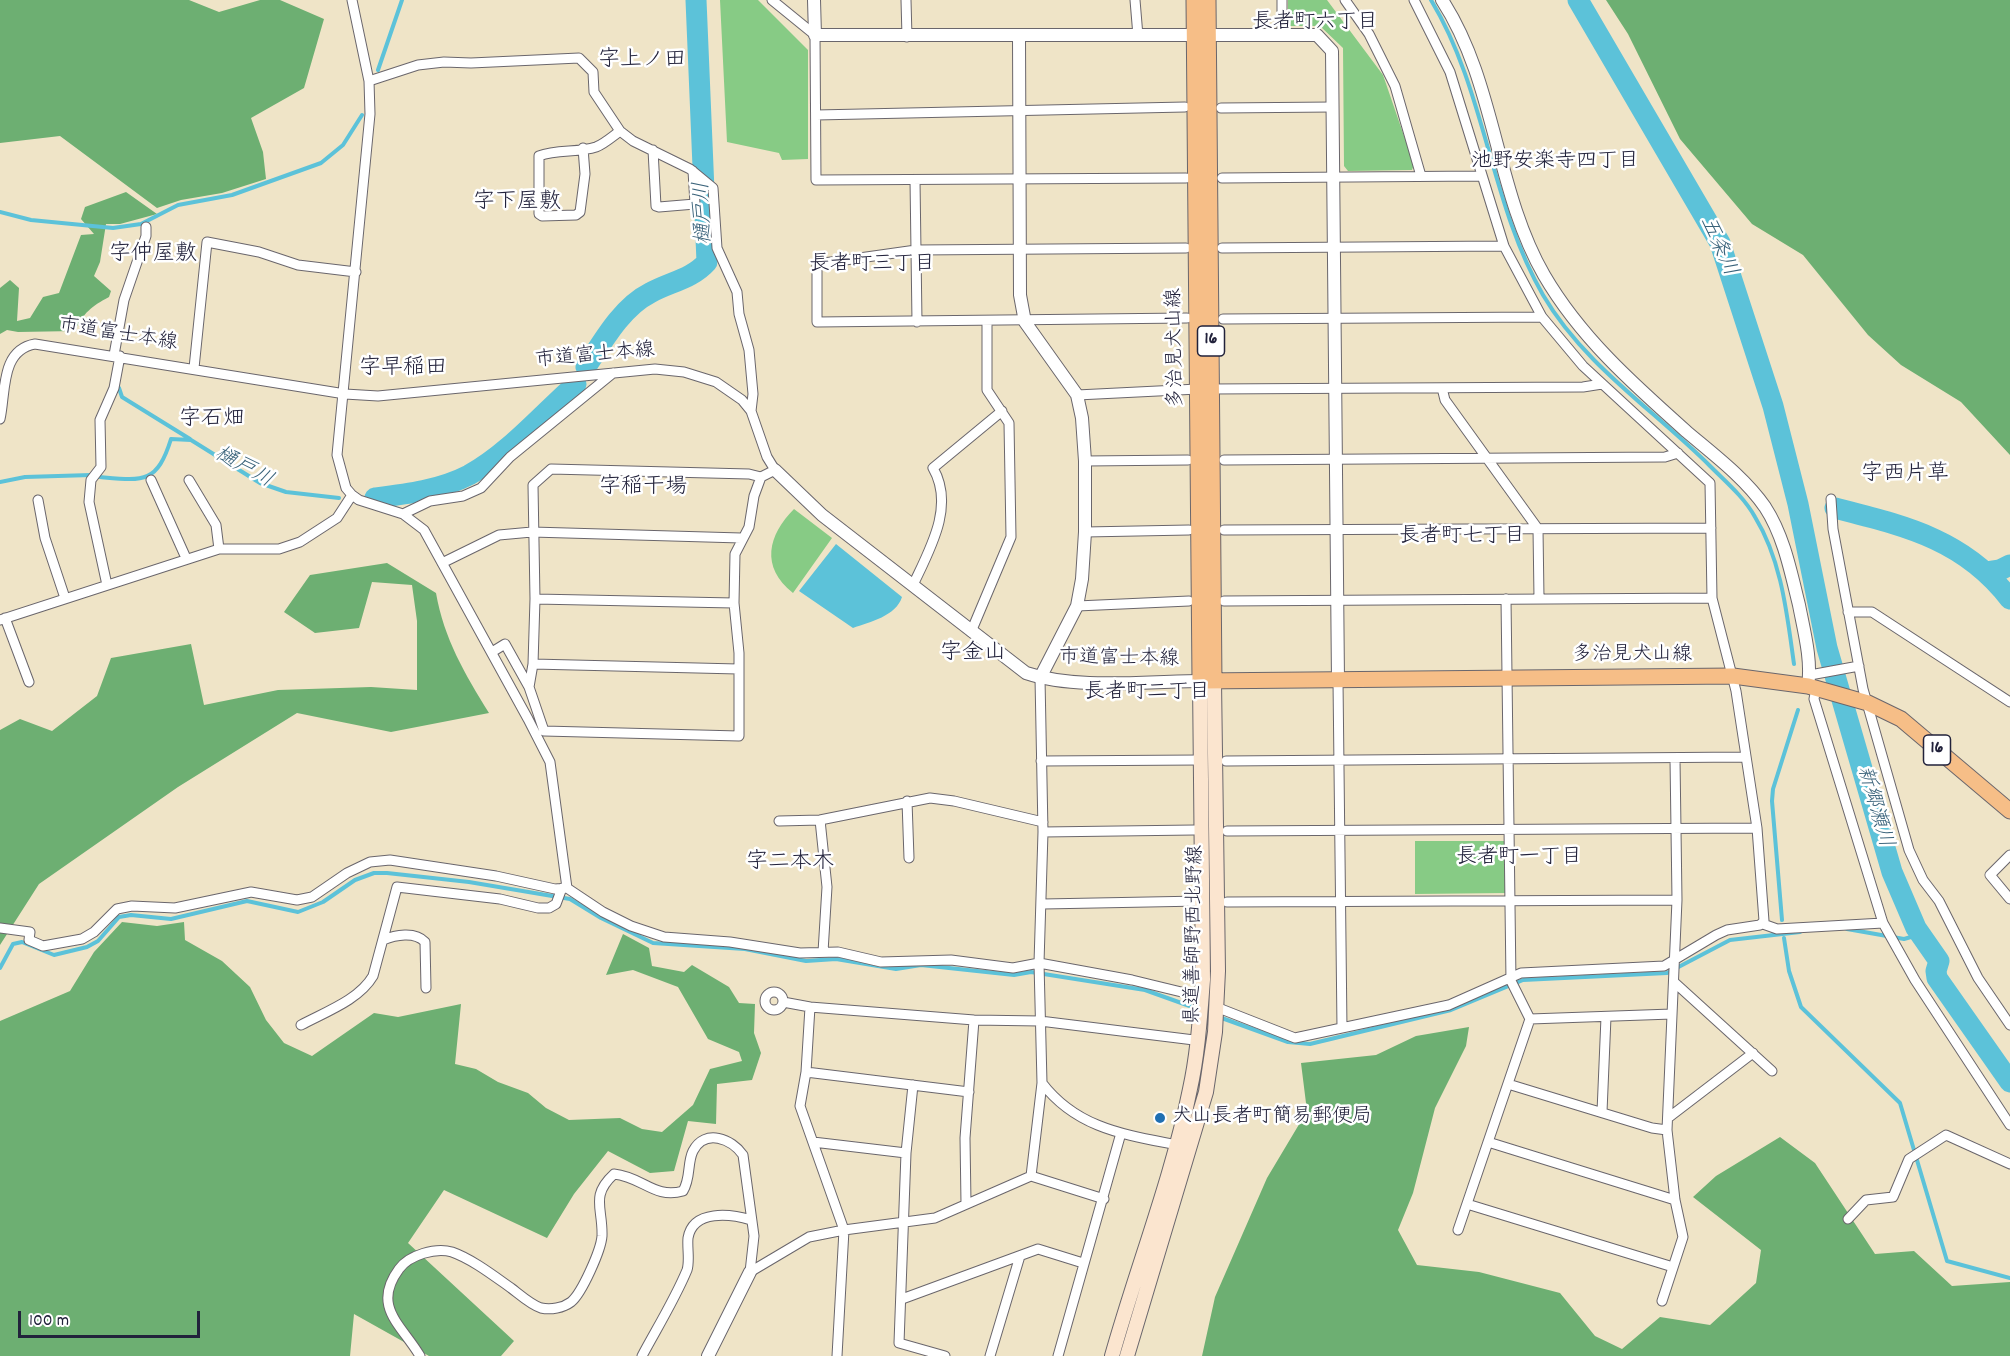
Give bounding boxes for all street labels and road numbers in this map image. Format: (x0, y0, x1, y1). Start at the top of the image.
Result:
street label: 多治見犬山線 (1164, 288, 1190, 408)
street label: 市道富士本線 (57, 315, 179, 357)
road number: 16 (1198, 326, 1224, 356)
street label: 市道富士本線 (534, 340, 656, 374)
street label: 多治見犬山線 (1572, 644, 1692, 668)
street label: 市道富士本線 (1059, 647, 1179, 673)
road number: 16 (1924, 735, 1950, 765)
street label: 県道善師野西北野線 (1182, 845, 1210, 1025)

